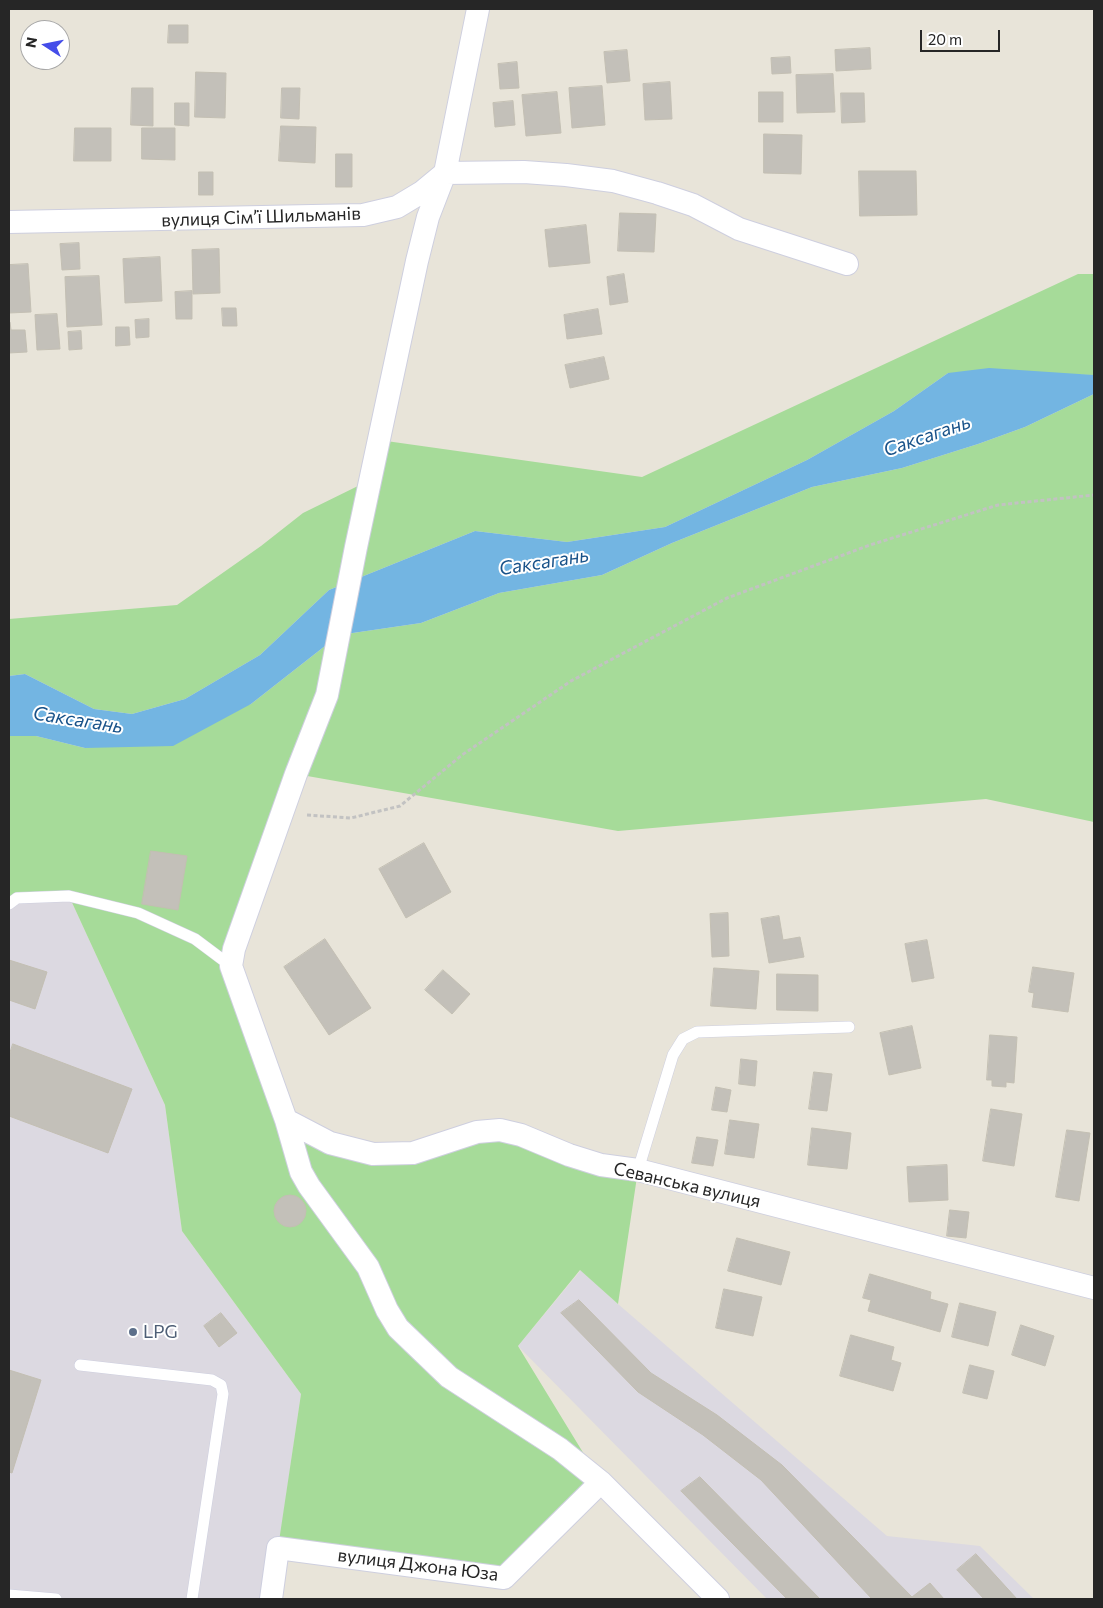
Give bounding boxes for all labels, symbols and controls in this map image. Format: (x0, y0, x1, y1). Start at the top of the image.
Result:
north arrow (20, 20, 70, 70)
scale bar (923, 20, 1003, 52)
text: 20 m (928, 30, 962, 48)
text: N (21, 35, 40, 49)
street label: вулиця Сімʼї Шильманів (161, 203, 361, 231)
water label: Саксагань (880, 410, 974, 462)
water label: Саксагань (497, 544, 591, 580)
water label: Саксагань (31, 702, 125, 738)
street label: Севанська вулиця (611, 1158, 763, 1212)
place label: LPG (143, 1321, 178, 1343)
marker: LPG (127, 1326, 139, 1338)
street label: вулиця Джона Юза (336, 1544, 500, 1586)

